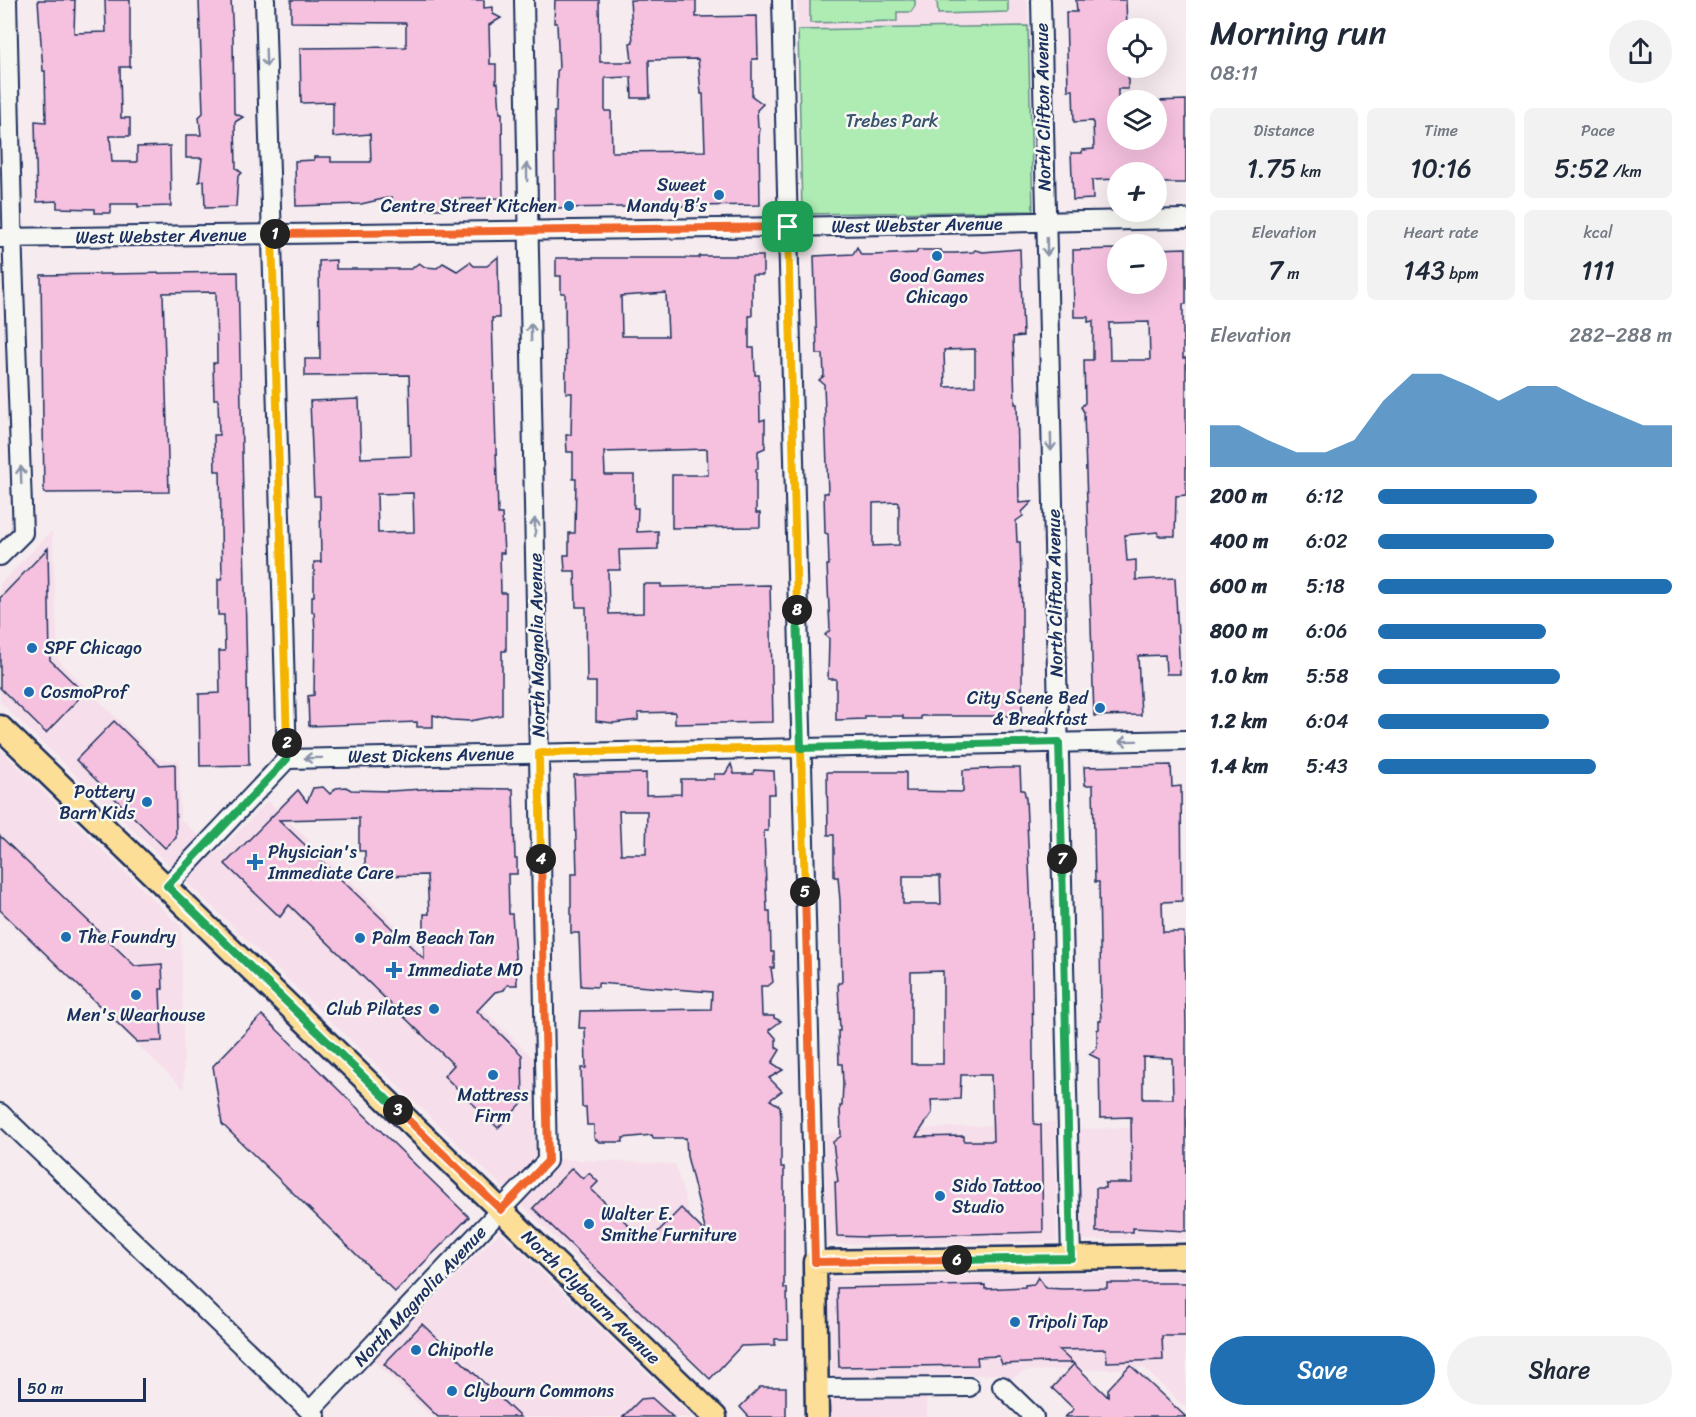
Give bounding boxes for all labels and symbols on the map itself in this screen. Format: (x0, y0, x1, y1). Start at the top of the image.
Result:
street label: North Clifton Avenue (1026, 22, 1060, 192)
one-way arrow (261, 48, 272, 68)
park label: Trebes Park (846, 105, 939, 137)
one-way arrow (521, 163, 533, 183)
place label: Sweet Mandy B’s (627, 169, 708, 222)
marker: Sweet Mandy B’s (712, 188, 726, 202)
place label: Centre Street Kitchen (381, 190, 557, 222)
marker: Centre Street Kitchen (562, 199, 576, 213)
pin (762, 201, 813, 252)
street label: West Webster Avenue (831, 208, 1003, 242)
street label: West Webster Avenue (75, 219, 247, 253)
pin: 1 (260, 219, 290, 249)
one-way arrow (1041, 237, 1052, 257)
marker: Good Games Chicago (930, 249, 944, 263)
place label: Good Games Chicago (890, 260, 985, 313)
one-way arrow (525, 322, 536, 342)
one-way arrow (1046, 432, 1057, 452)
one-way arrow (15, 465, 26, 485)
street label: North Clifton Avenue (1038, 508, 1072, 678)
one-way arrow (529, 517, 540, 537)
street label: North Magnolia Avenue (519, 553, 555, 737)
pin: 8 (782, 595, 812, 625)
place label: SPF Chicago (44, 632, 142, 664)
marker: SPF Chicago (25, 641, 39, 655)
place label: CosmoProf (41, 676, 130, 708)
place label: City Scene Bed & Breakfast (967, 682, 1090, 735)
marker: CosmoProf (22, 685, 36, 699)
marker: City Scene Bed & Breakfast (1093, 701, 1107, 715)
pin: 2 (272, 728, 302, 758)
one-way arrow (1118, 735, 1138, 747)
street label: West Dickens Avenue (348, 738, 515, 772)
one-way arrow (303, 752, 323, 764)
place label: Pottery Barn Kids (59, 776, 136, 829)
marker: Pottery Barn Kids (140, 795, 154, 809)
place label: Physician's Immediate Care (267, 836, 394, 889)
pin: 4 (526, 844, 556, 874)
pin: 7 (1047, 844, 1077, 874)
marker: Physician's Immediate Care (246, 853, 264, 871)
pin: 5 (790, 877, 820, 907)
place label: The Foundry (78, 921, 177, 953)
place label: Palm Beach Tan (372, 922, 495, 954)
marker: The Foundry (59, 930, 73, 944)
marker: Palm Beach Tan (353, 931, 367, 945)
place label: Immediate MD (407, 954, 523, 986)
marker: Immediate MD (385, 961, 403, 979)
marker: Men's Wearhouse (129, 988, 143, 1002)
place label: Club Pilates (327, 993, 423, 1025)
place label: Men's Wearhouse (67, 999, 205, 1031)
marker: Club Pilates (427, 1002, 441, 1016)
marker: Mattress Firm (486, 1068, 500, 1082)
place label: Mattress Firm (458, 1079, 529, 1132)
pin: 3 (383, 1095, 413, 1125)
place label: Sido Tattoo Studio (952, 1170, 1042, 1223)
marker: Sido Tattoo Studio (933, 1189, 947, 1203)
place label: Walter E. Smithe Furniture (601, 1198, 737, 1251)
marker: Walter E. Smithe Furniture (582, 1217, 596, 1231)
street label: North Magnolia Avenue (345, 1218, 495, 1374)
street label: North Clybourn Avenue (514, 1221, 668, 1373)
pin: 6 (942, 1245, 972, 1275)
place label: Tripoli Tap (1027, 1306, 1109, 1338)
marker: Tripoli Tap (1008, 1315, 1022, 1329)
place label: Chipotle (428, 1334, 494, 1366)
marker: Chipotle (409, 1343, 423, 1357)
scale bar (18, 1375, 146, 1402)
place label: Clybourn Commons (464, 1375, 615, 1407)
marker: Clybourn Commons (445, 1384, 459, 1398)

